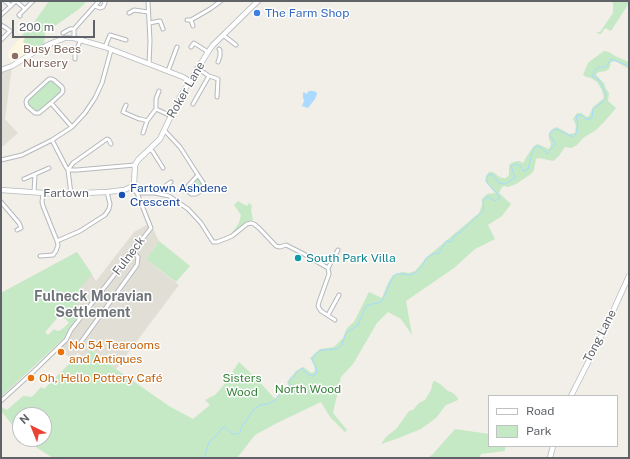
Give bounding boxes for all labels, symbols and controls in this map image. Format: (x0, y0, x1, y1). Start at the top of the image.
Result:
place label: The Farm Shop (265, 6, 349, 20)
marker: The Farm Shop (252, 8, 262, 18)
scale bar (14, 12, 97, 38)
text: 200 m (19, 20, 54, 34)
place label: Busy Bees Nursery (23, 42, 81, 70)
marker: Busy Bees Nursery (10, 51, 20, 61)
street label: Roker Lane (164, 59, 208, 121)
place label: Fartown Ashdene Crescent (130, 181, 228, 209)
street label: Fartown (43, 186, 89, 200)
marker: Fartown Ashdene Crescent (117, 190, 127, 200)
street label: Fulneck (110, 234, 148, 278)
place label: South Park Villa (306, 251, 396, 265)
marker: South Park Villa (293, 253, 303, 263)
district label: Fulneck Moravian Settlement (34, 289, 152, 322)
street label: Tong Lane (581, 307, 619, 365)
place label: No 54 Tearooms and Antiques (69, 338, 160, 366)
marker: No 54 Tearooms and Antiques (56, 347, 66, 357)
place label: Oh, Hello Pottery Café (39, 371, 163, 385)
park label: Sisters Wood (223, 371, 261, 399)
marker: Oh, Hello Pottery Café (26, 373, 36, 383)
park label: North Wood (275, 382, 341, 396)
legend (488, 395, 618, 447)
text: Road (526, 404, 554, 418)
north arrow (12, 407, 52, 447)
text: N (17, 412, 32, 426)
text: Park (526, 424, 552, 438)

